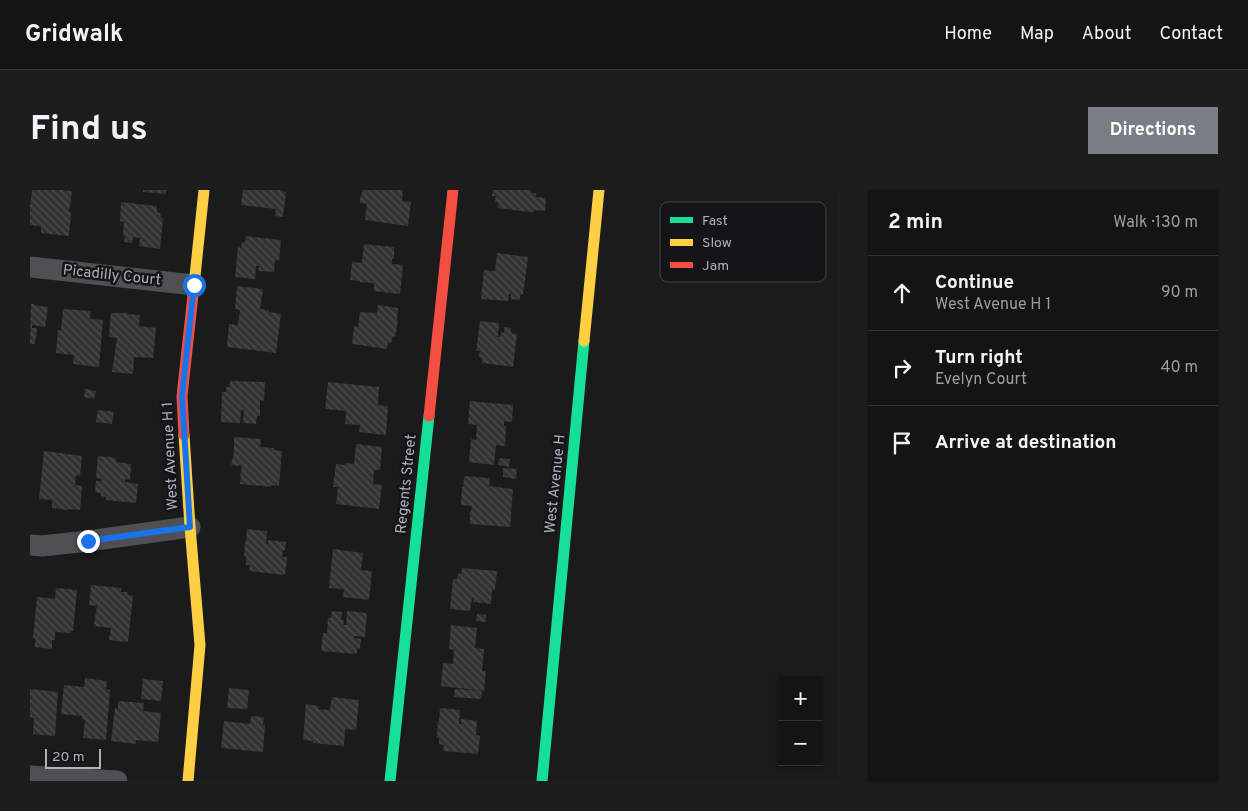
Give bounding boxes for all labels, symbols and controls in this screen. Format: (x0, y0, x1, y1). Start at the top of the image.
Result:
text: Gridwalk (25, 20, 123, 50)
text: Home (944, 23, 992, 46)
text: Map (1020, 23, 1054, 46)
text: About (1082, 23, 1131, 46)
text: Contact (1159, 23, 1223, 46)
button: Directions (1088, 107, 1218, 154)
text: Find us (30, 108, 148, 152)
legend (660, 202, 826, 282)
text: 2 min (888, 209, 943, 236)
text: Fast (702, 213, 728, 230)
text: Walk · 130 m (1113, 213, 1198, 233)
text: Slow (702, 235, 732, 252)
text: Jam (702, 258, 729, 275)
street label: Picadilly Court (62, 261, 162, 291)
text: Continue (935, 271, 1014, 295)
route start (183, 274, 206, 297)
icon: ahead (888, 279, 916, 307)
text: 90 m (1161, 283, 1198, 303)
text: West Avenue H 1 (935, 295, 1051, 315)
text: Turn right (935, 346, 1023, 370)
icon: right (888, 354, 916, 382)
text: 40 m (1160, 358, 1198, 378)
text: Evelyn Court (935, 370, 1027, 390)
street label: West Avenue H 1 (159, 401, 183, 511)
icon: arrive (888, 429, 916, 457)
text: Arrive at destination (935, 431, 1116, 455)
street label: Regents Street (392, 433, 422, 535)
street label: West Avenue H (541, 433, 571, 535)
route end (77, 530, 100, 553)
map controls (778, 676, 823, 766)
button: + (778, 676, 823, 721)
button: − (778, 721, 823, 766)
scale bar (45, 746, 101, 769)
text: 20 m (52, 749, 85, 766)

